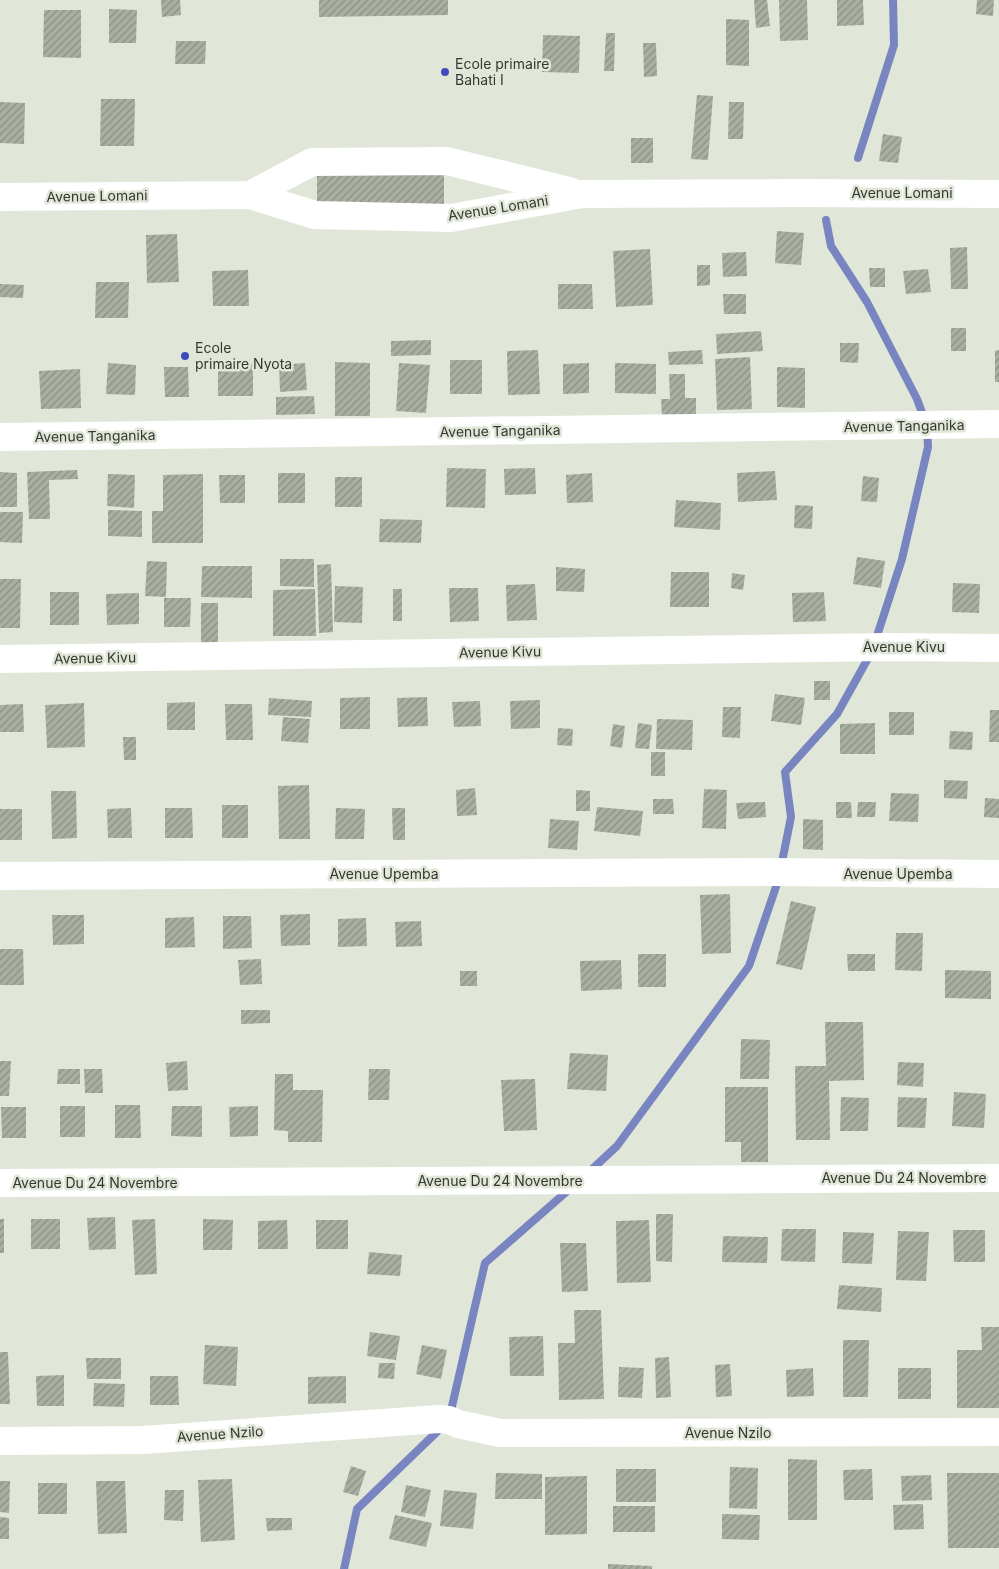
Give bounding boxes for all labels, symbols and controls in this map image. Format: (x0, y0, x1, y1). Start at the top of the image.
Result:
place label: Ecole primaire Bahati I (455, 55, 549, 88)
marker: Ecole primaire Bahati I (439, 66, 451, 78)
street label: Avenue Lomani (851, 184, 953, 201)
street label: Avenue Lomani (46, 186, 148, 205)
street label: Avenue Lomani (447, 191, 549, 224)
place label: Ecole primaire Nyota (195, 339, 292, 372)
marker: Ecole primaire Nyota (179, 350, 191, 362)
street label: Avenue Tanganika (843, 416, 965, 435)
street label: Avenue Tanganika (439, 421, 561, 440)
street label: Avenue Tanganika (34, 426, 156, 445)
street label: Avenue Kivu (863, 638, 945, 655)
street label: Avenue Kivu (459, 642, 541, 661)
street label: Avenue Kivu (54, 648, 136, 667)
street label: Avenue Upemba (329, 865, 439, 882)
street label: Avenue Upemba (843, 865, 953, 882)
street label: Avenue Du 24 Novembre (821, 1169, 987, 1186)
street label: Avenue Du 24 Novembre (417, 1172, 583, 1189)
street label: Avenue Du 24 Novembre (12, 1174, 178, 1191)
street label: Avenue Nzilo (176, 1422, 264, 1445)
street label: Avenue Nzilo (685, 1424, 771, 1441)

